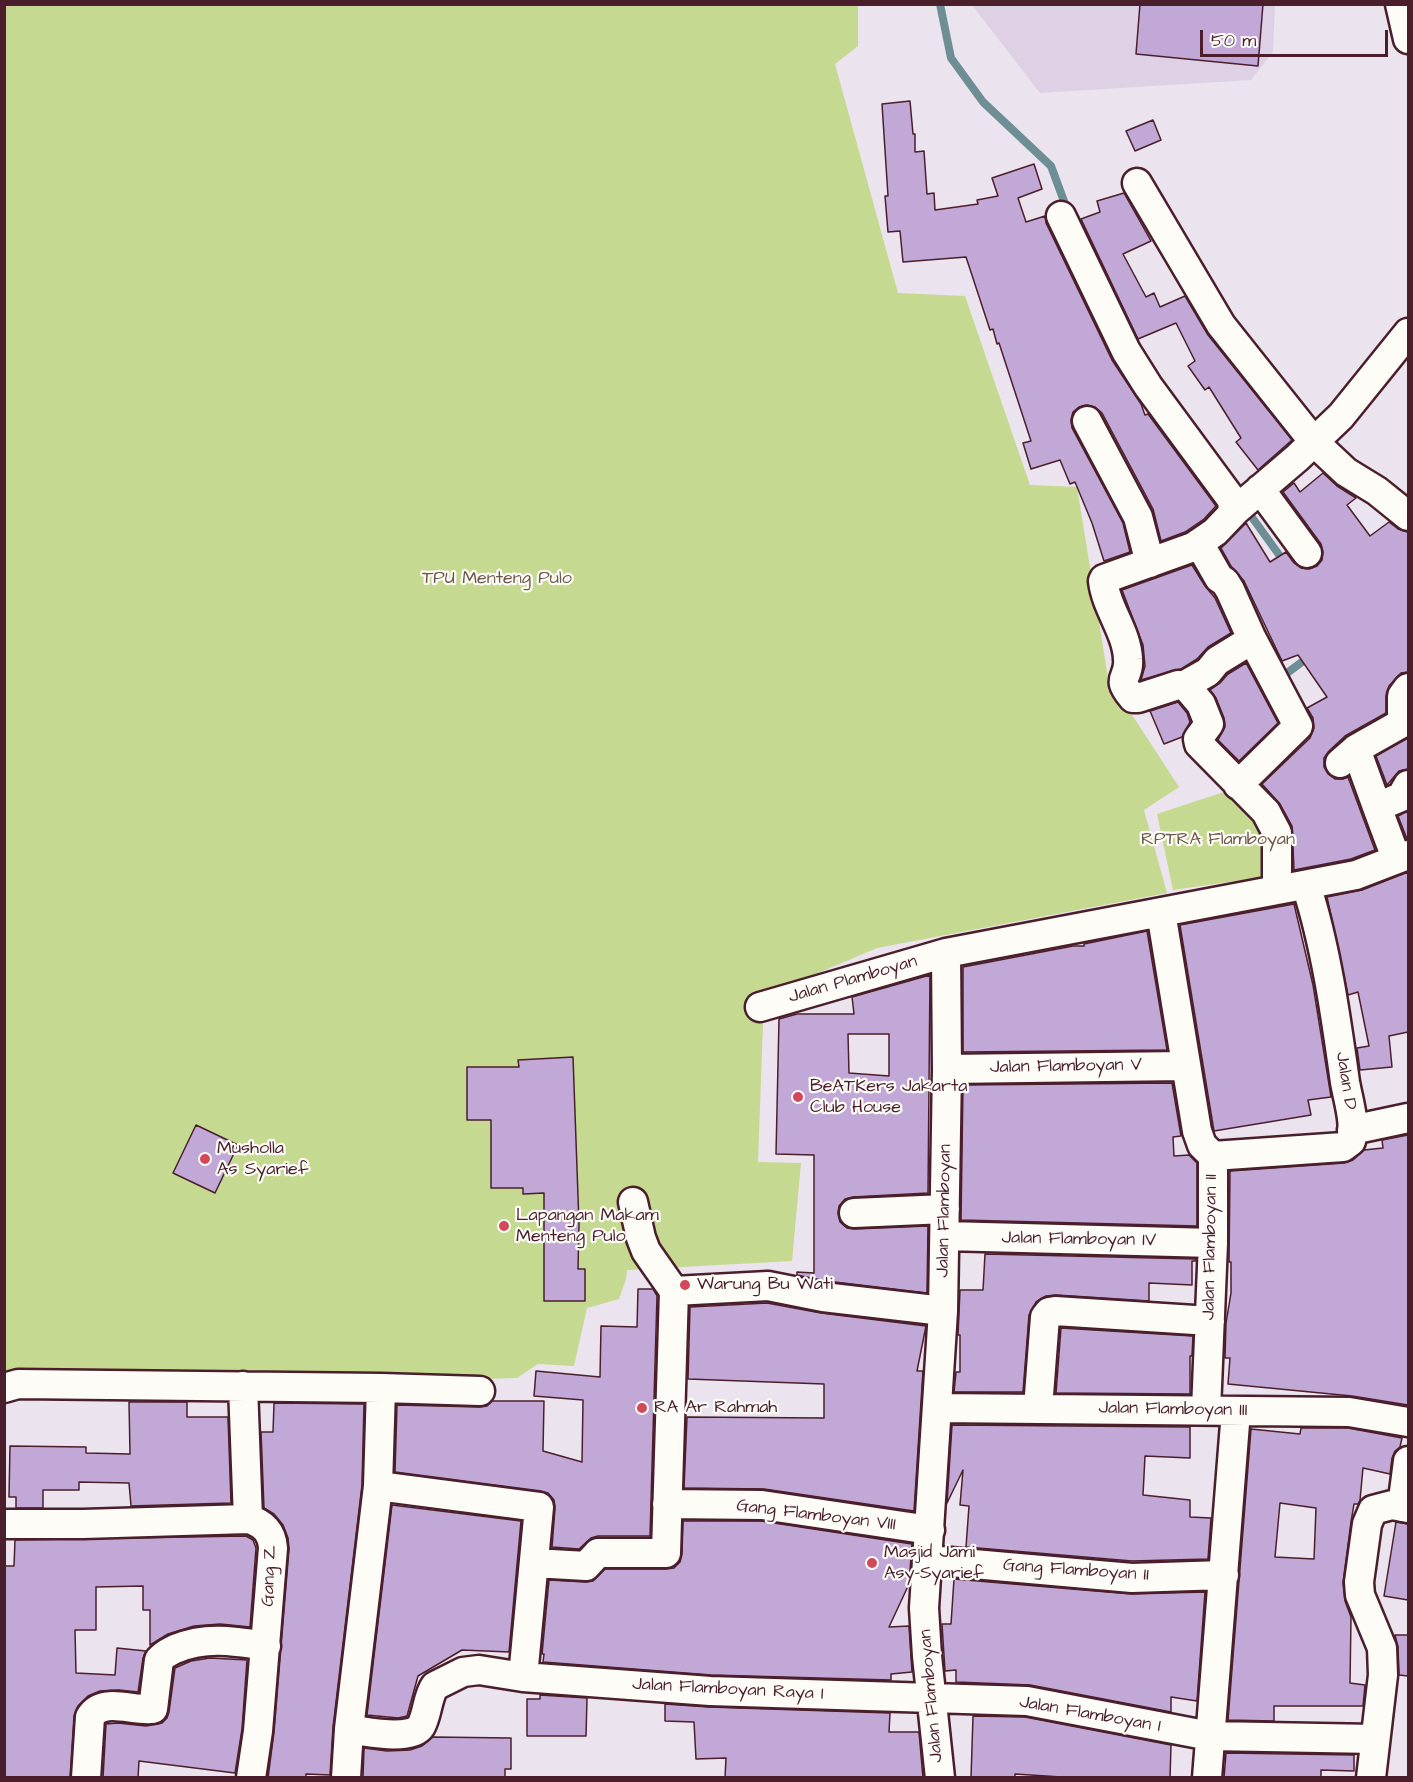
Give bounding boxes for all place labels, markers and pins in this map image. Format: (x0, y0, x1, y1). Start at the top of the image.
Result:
place label: BeATKers Jakarta Club House (810, 1076, 967, 1118)
marker: BeATKers Jakarta Club House (791, 1090, 805, 1104)
place label: Musholla As Syarief (217, 1138, 308, 1180)
marker: Musholla As Syarief (198, 1152, 212, 1166)
place label: Lapangan Makam Menteng Pulo (516, 1205, 659, 1248)
marker: Lapangan Makam Menteng Pulo (497, 1219, 511, 1233)
place label: Warung Bu Wati (697, 1274, 833, 1296)
marker: Warung Bu Wati (678, 1278, 692, 1292)
place label: RA Ar Rahmah (654, 1397, 777, 1419)
marker: RA Ar Rahmah (635, 1401, 649, 1415)
place label: Masjid Jami Asy-Syarief (884, 1542, 984, 1584)
marker: Masjid Jami Asy-Syarief (865, 1556, 879, 1570)

